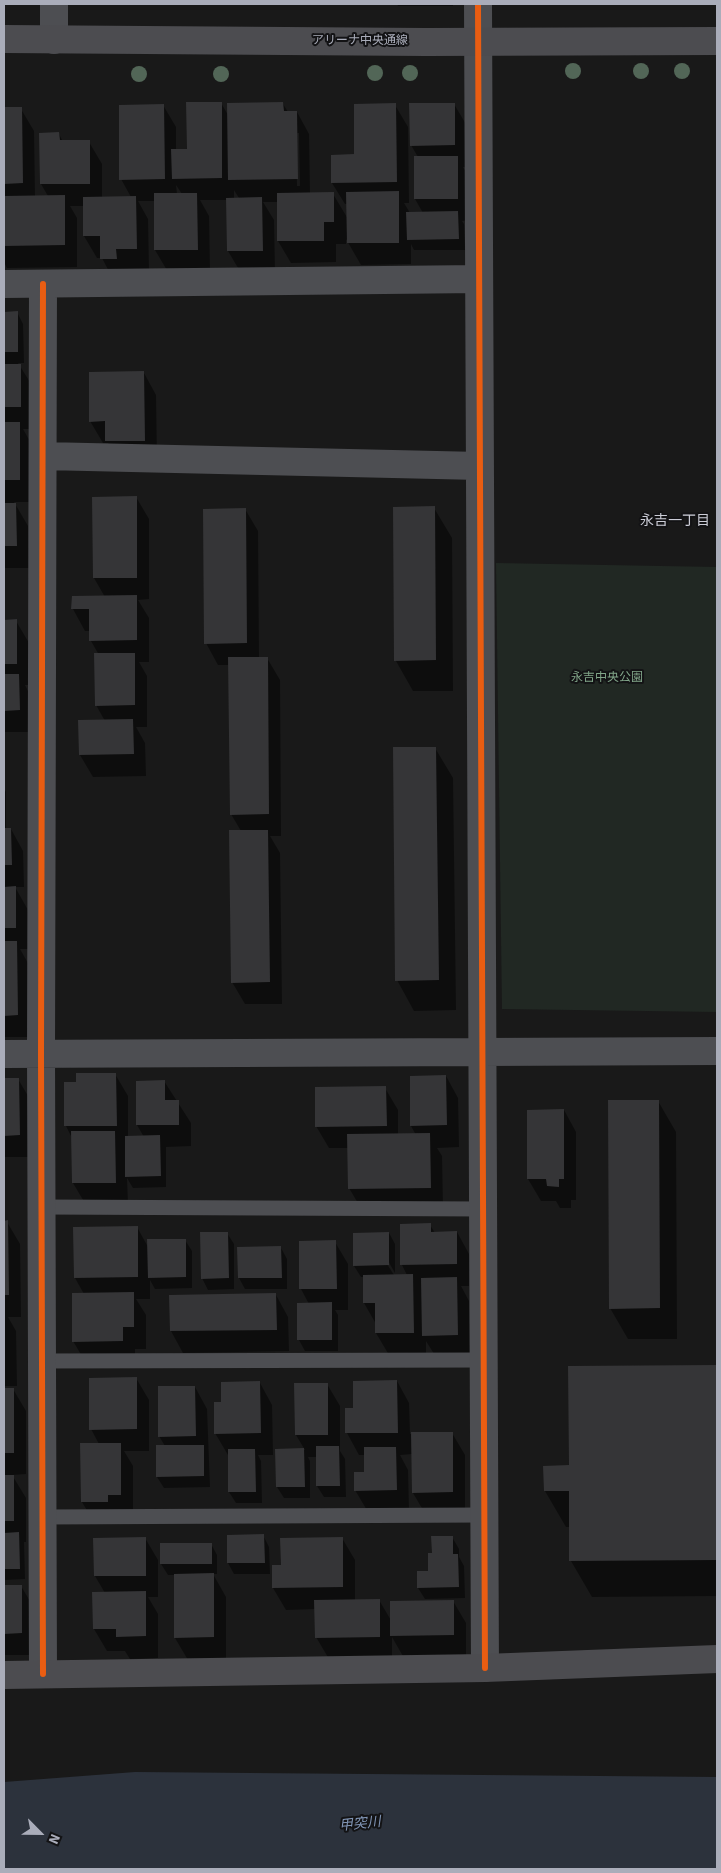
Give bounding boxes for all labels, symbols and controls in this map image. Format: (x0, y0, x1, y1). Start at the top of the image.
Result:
street label: アリーナ中央通線 (312, 34, 408, 48)
district label: 永吉一丁目 (640, 514, 710, 530)
park label: 永吉中央公園 (571, 671, 643, 685)
north arrow (15, 1808, 65, 1858)
water label: 甲突川 (338, 1814, 382, 1836)
text: N (43, 1831, 65, 1847)

